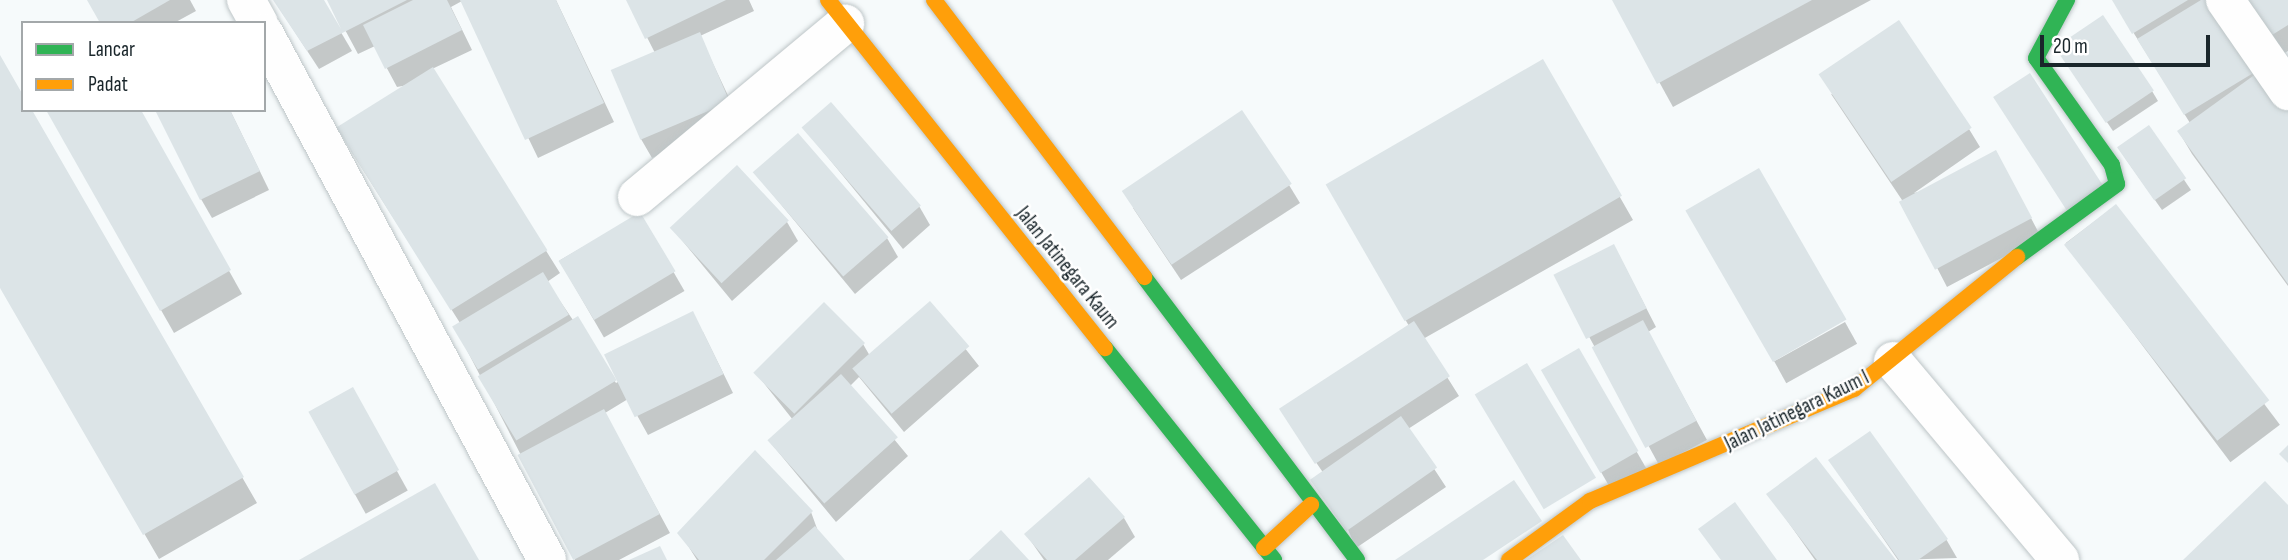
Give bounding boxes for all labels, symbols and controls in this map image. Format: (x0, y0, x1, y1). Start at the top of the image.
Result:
legend (21, 21, 266, 112)
scale bar (2043, 21, 2213, 65)
text: 20 m (2053, 34, 2088, 59)
text: Lancar (88, 37, 135, 62)
text: Padat (88, 72, 128, 97)
street label: Jalan Jatinegara Kaum (1010, 202, 1124, 334)
street label: Jalan Jatinegara Kaum I (1721, 365, 1873, 457)

